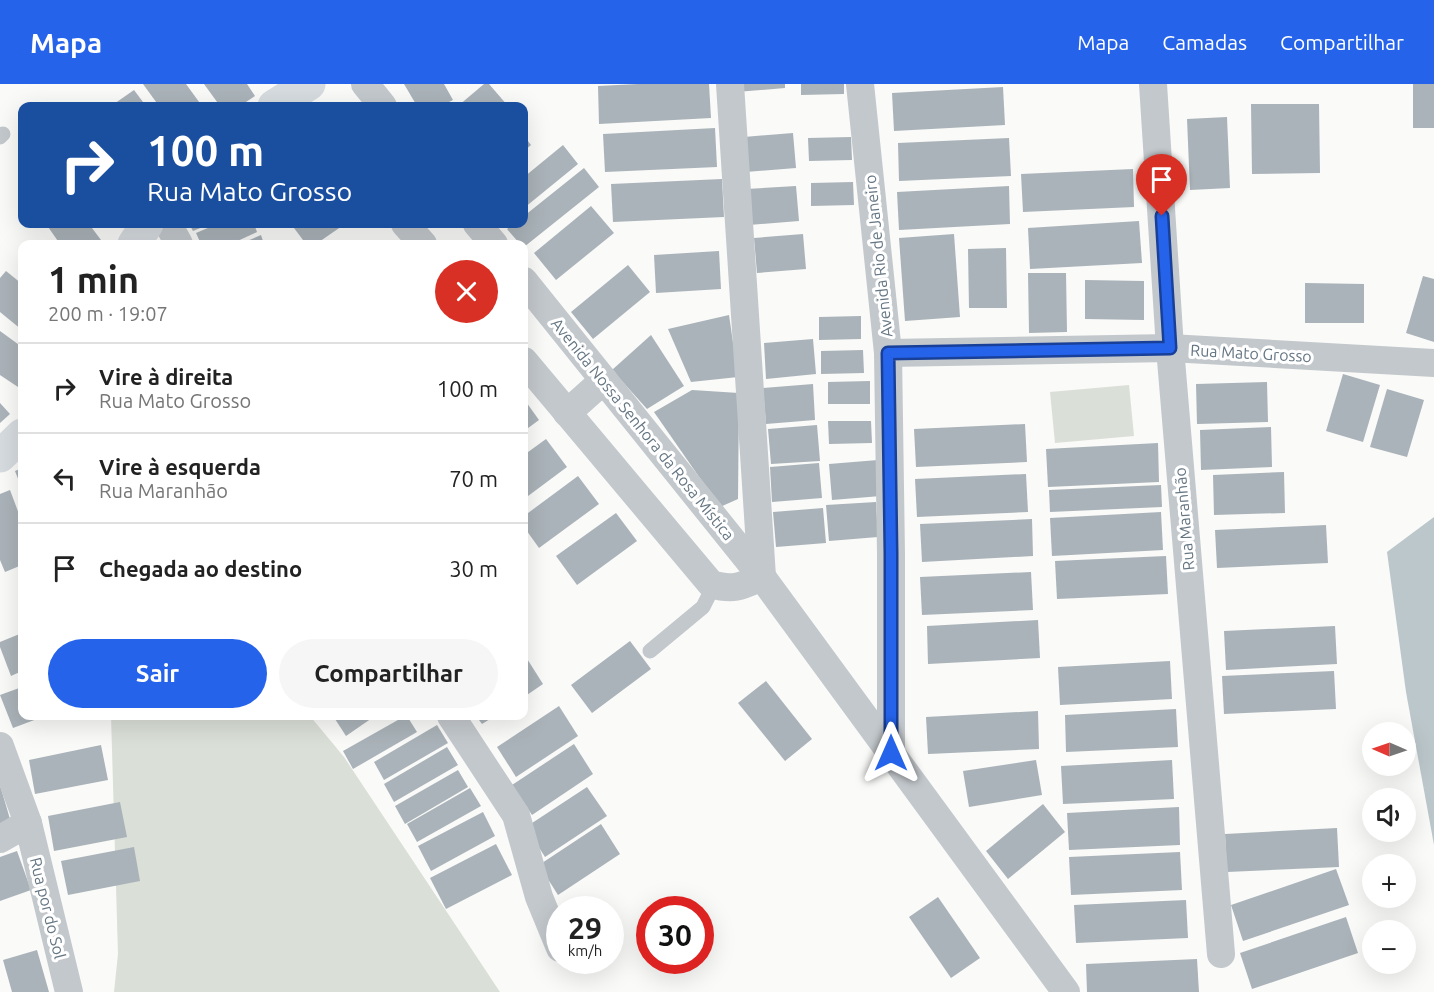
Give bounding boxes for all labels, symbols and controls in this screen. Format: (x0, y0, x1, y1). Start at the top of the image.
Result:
text: Mapa (30, 27, 102, 58)
text: Mapa (1077, 30, 1129, 54)
text: Camadas (1162, 30, 1247, 54)
text: Compartilhar (1280, 30, 1404, 54)
icon: right (48, 126, 126, 204)
text: 100 m (147, 127, 264, 174)
pin (1136, 154, 1187, 216)
icon: arrive (1145, 163, 1178, 196)
street label: Avenida Rio de Janeiro (861, 174, 895, 338)
text: Rua Mato Grosso (147, 176, 352, 206)
text: 1 min (48, 259, 139, 300)
button: close (435, 260, 498, 323)
text: 200 m · 19:07 (48, 302, 168, 325)
street label: Avenida Nossa Senhora da Rosa Mística (548, 314, 738, 544)
street label: Rua Mato Grosso (1190, 341, 1312, 365)
text: Vire à direita (99, 364, 233, 389)
icon: right (48, 372, 81, 405)
text: 100 m (437, 376, 498, 401)
text: Rua Mato Grosso (99, 389, 251, 412)
text: Vire à esquerda (99, 454, 261, 479)
icon: left (48, 462, 81, 495)
text: 70 m (449, 466, 498, 491)
street label: Rua Maranhão (1171, 467, 1197, 571)
text: Rua Maranhão (99, 479, 228, 502)
icon: arrive (48, 552, 81, 585)
text: Chegada ao destino (99, 556, 302, 581)
text: 30 m (449, 556, 498, 581)
button: Sair (48, 639, 267, 708)
button: Compartilhar (279, 639, 498, 708)
position arrow (859, 721, 923, 785)
north arrow (1362, 722, 1416, 776)
map controls (1362, 722, 1416, 974)
button: sound (1362, 788, 1416, 842)
button: + (1362, 854, 1416, 908)
street label: Rua por do Sol (27, 855, 69, 961)
speed limit sign: 30 (636, 896, 714, 974)
text: 29 (568, 911, 602, 945)
button: − (1362, 920, 1416, 974)
text: km/h (568, 942, 602, 959)

